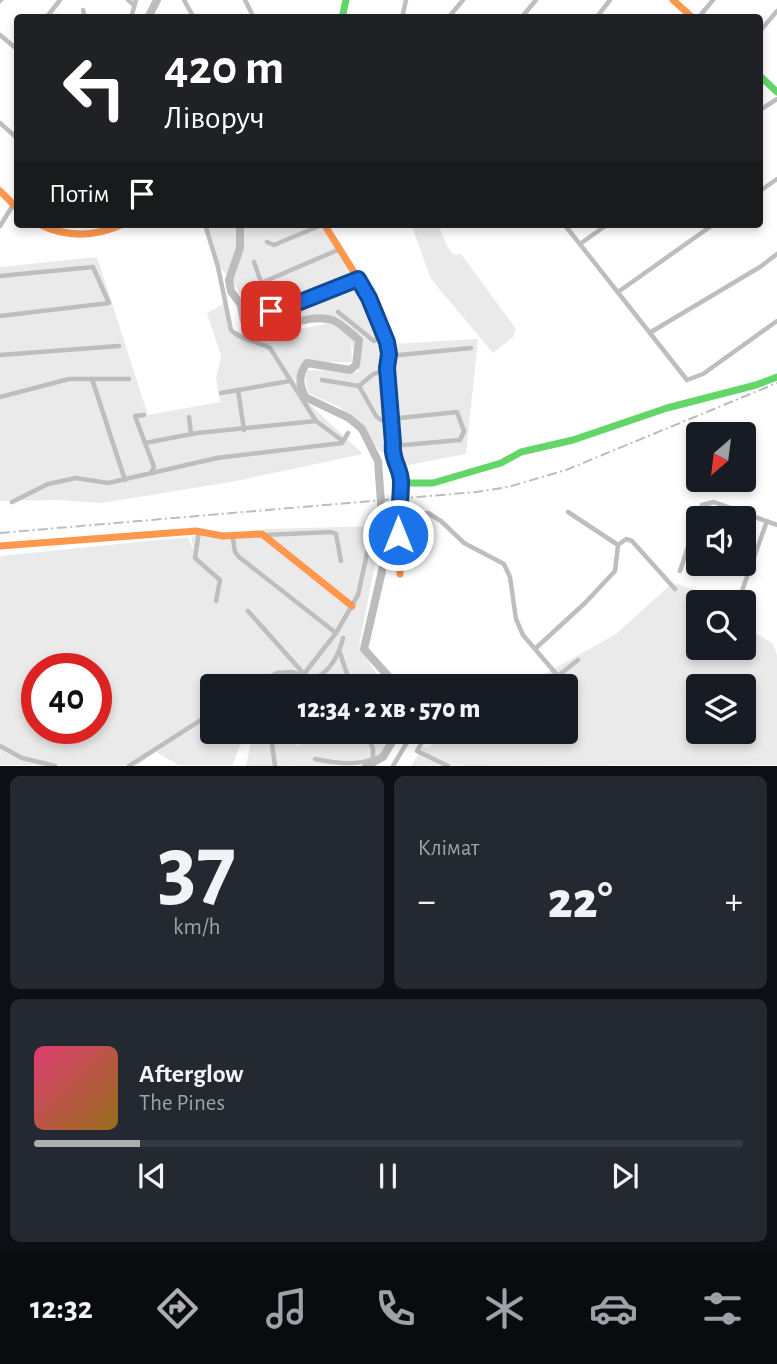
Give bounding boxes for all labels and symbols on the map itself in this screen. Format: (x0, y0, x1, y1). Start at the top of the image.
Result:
pin (241, 281, 301, 341)
north arrow (686, 422, 756, 492)
position arrow (361, 498, 435, 572)
speed limit sign: 40 (21, 653, 112, 744)

